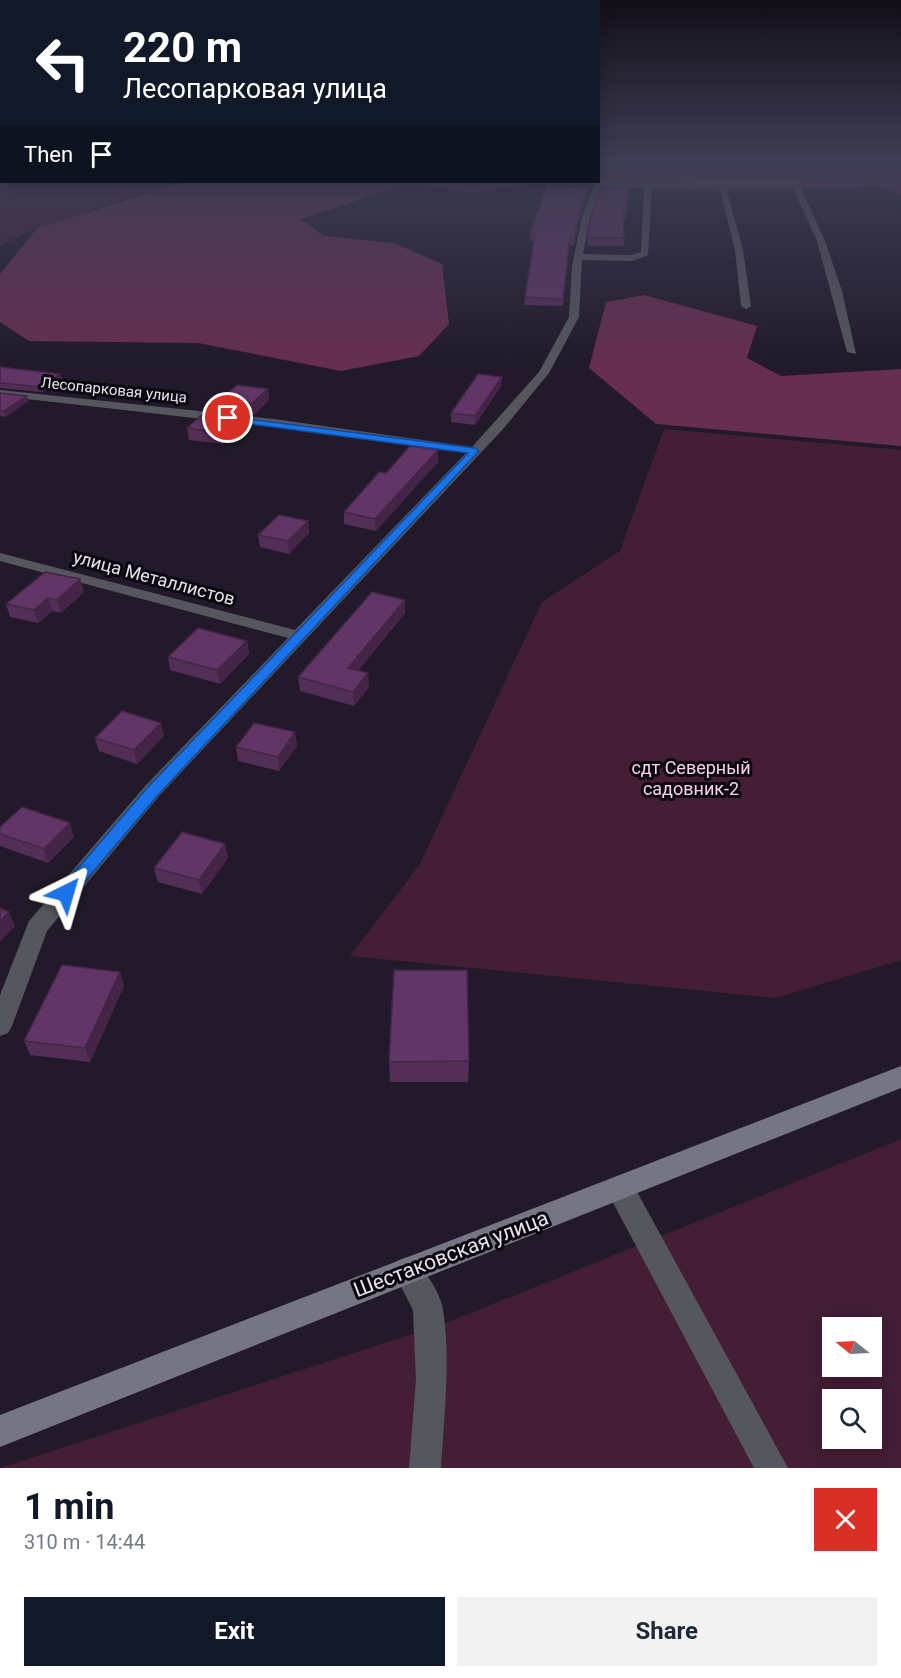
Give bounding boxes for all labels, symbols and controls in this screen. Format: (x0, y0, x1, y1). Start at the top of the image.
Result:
text: 220 m (123, 23, 242, 72)
icon: left (24, 24, 102, 102)
text: Лесопарковая улица (123, 73, 387, 105)
icon: arrive (85, 138, 118, 171)
text: Then (24, 142, 73, 167)
street label: Лесопарковая улица (40, 373, 188, 407)
pin (202, 392, 253, 443)
icon: arrive (211, 401, 244, 434)
street label: улица Металлистов (71, 546, 237, 609)
park label: сдт Северный садовник-2 (631, 757, 751, 799)
position arrow (34, 861, 98, 925)
street label: Шестаковская улица (350, 1206, 552, 1302)
north arrow (822, 1317, 882, 1377)
map controls (822, 1317, 882, 1449)
button: search (822, 1389, 882, 1449)
text: 1 min (24, 1486, 115, 1528)
button: close (814, 1488, 877, 1551)
text: 310 m · 14:44 (24, 1530, 145, 1554)
button: Exit (24, 1597, 445, 1666)
button: Share (457, 1597, 877, 1666)

